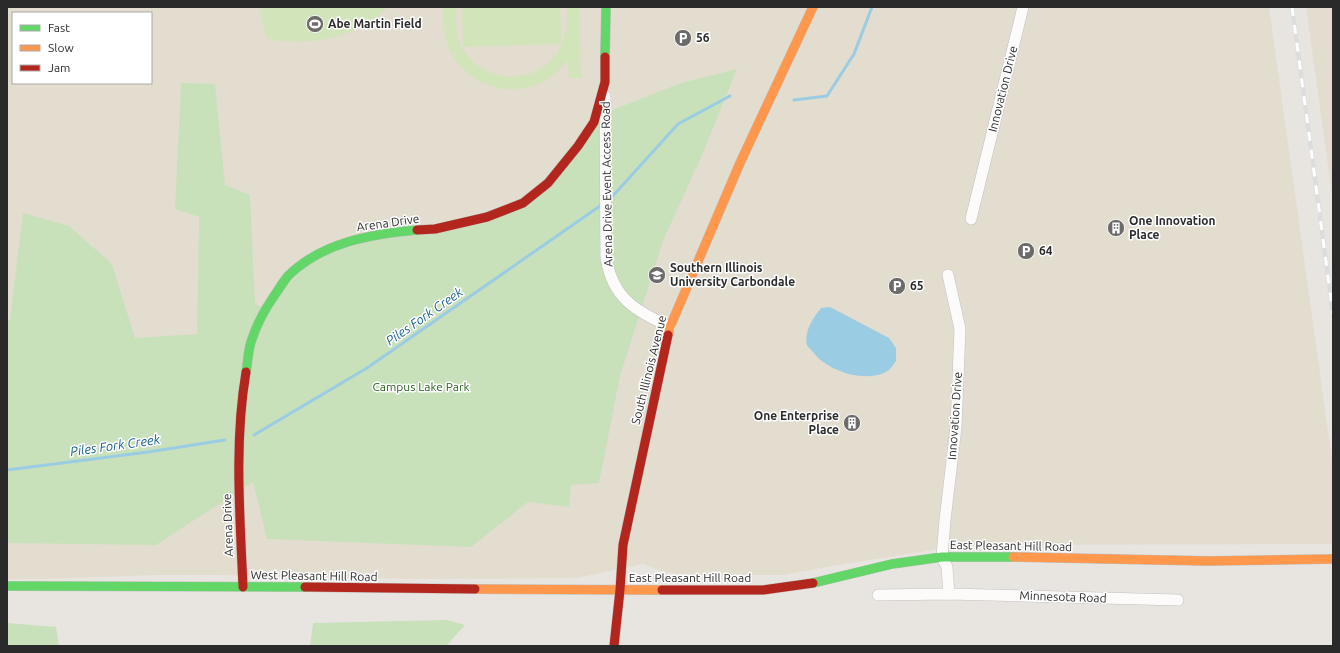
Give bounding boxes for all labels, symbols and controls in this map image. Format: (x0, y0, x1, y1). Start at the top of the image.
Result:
legend (12, 12, 152, 84)
sports icon: Abe Martin Field (305, 14, 325, 34)
place label: Abe Martin Field (328, 17, 422, 30)
text: Fast (48, 21, 70, 34)
parking icon: 56 (673, 28, 693, 48)
place label: 56 (696, 31, 710, 44)
text: Slow (48, 41, 74, 54)
street label: Innovation Drive (986, 44, 1020, 133)
text: Jam (48, 61, 70, 74)
street label: Arena Drive Event Access Road (599, 101, 614, 267)
street label: Arena Drive (356, 212, 420, 233)
place label: One Innovation Place (1129, 214, 1216, 241)
building icon: One Innovation Place (1106, 218, 1126, 238)
parking icon: 64 (1016, 241, 1036, 261)
place label: 64 (1039, 244, 1053, 257)
place label: Southern Illinois University Carbondale (670, 261, 795, 288)
school or university icon: Southern Illinois University Carbondale (647, 265, 667, 285)
parking icon: 65 (887, 276, 907, 296)
place label: 65 (910, 279, 924, 292)
water label: Piles Fork Creek (383, 284, 465, 348)
street label: South Illinois Avenue (629, 314, 668, 426)
street label: Innovation Drive (945, 371, 964, 461)
park label: Campus Lake Park (372, 380, 470, 393)
place label: One Enterprise Place (754, 409, 839, 436)
building icon: One Enterprise Place (842, 413, 862, 433)
water label: Piles Fork Creek (69, 432, 161, 458)
street label: Arena Drive (220, 493, 235, 557)
street label: East Pleasant Hill Road (950, 538, 1072, 553)
street label: West Pleasant Hill Road (250, 568, 378, 583)
street label: East Pleasant Hill Road (629, 571, 751, 584)
street label: Minnesota Road (1019, 588, 1107, 605)

